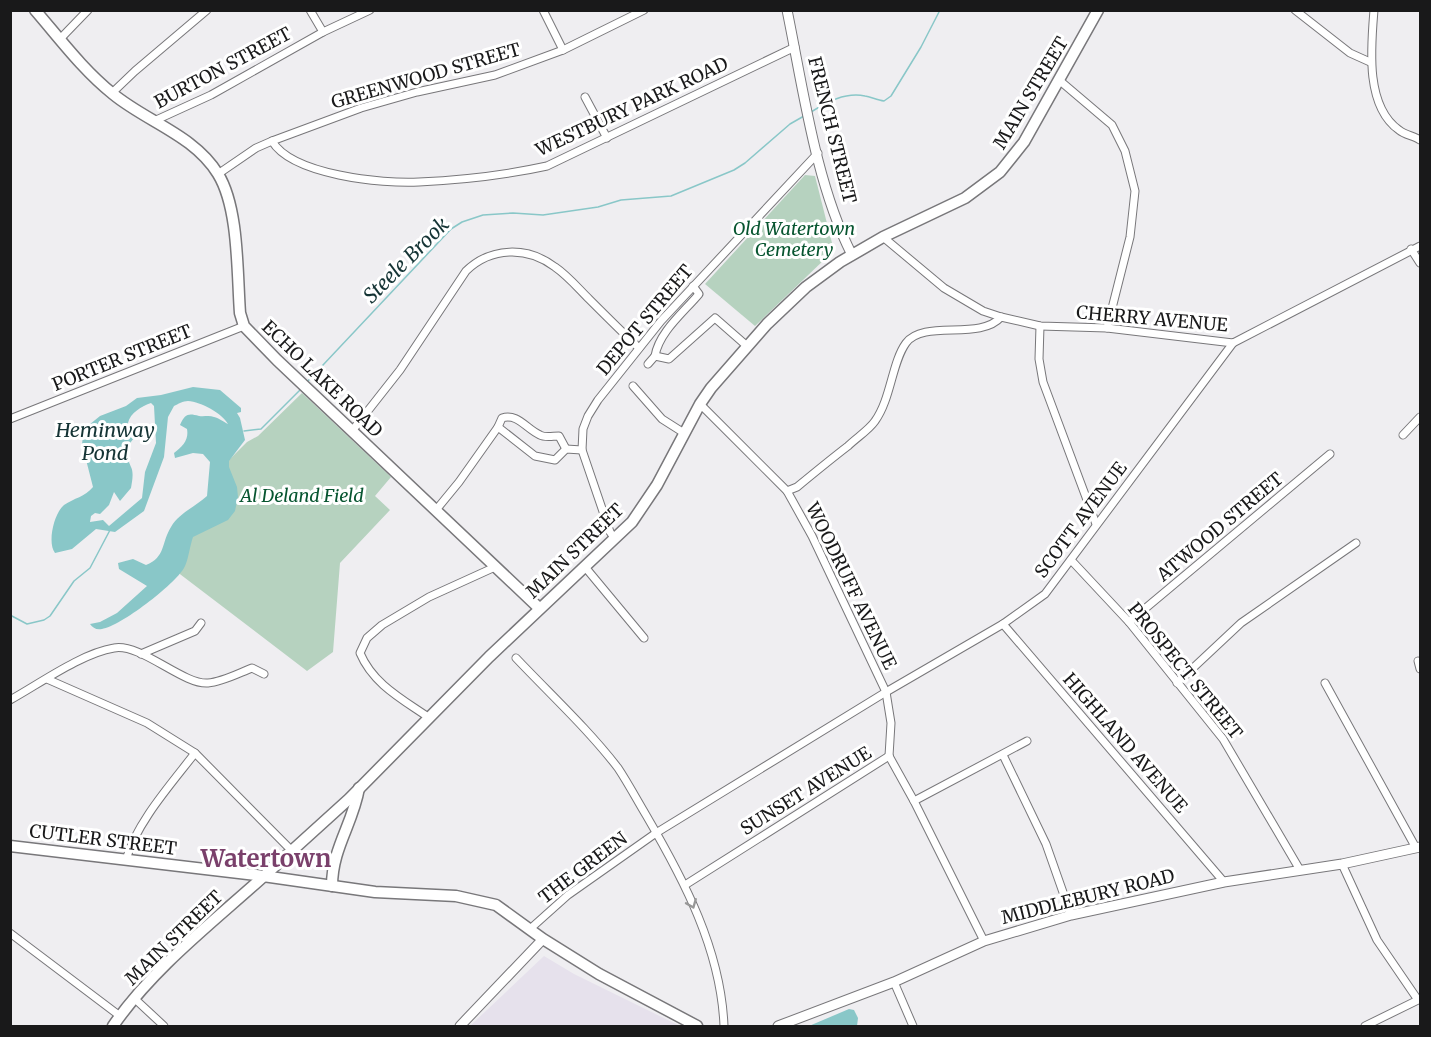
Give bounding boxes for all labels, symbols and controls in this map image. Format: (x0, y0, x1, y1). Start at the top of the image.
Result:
street label: BURTON STREET (150, 22, 296, 113)
street label: MAIN STREET (988, 32, 1073, 153)
street label: GREENWOOD STREET (329, 37, 524, 114)
street label: WESTBURY PARK ROAD (531, 52, 732, 162)
street label: FRENCH STREET (803, 54, 862, 206)
water label: Steele Brook (358, 212, 454, 308)
park label: Old Watertown Cemetery (733, 217, 855, 261)
street label: DEPOT STREET (592, 259, 698, 380)
street label: CHERRY AVENUE (1075, 300, 1229, 337)
street label: ECHO LAKE ROAD (257, 315, 387, 442)
street label: PORTER STREET (49, 319, 195, 396)
water label: Heminway Pond (54, 417, 155, 465)
street label: SCOTT AVENUE (1029, 457, 1132, 582)
street label: ATWOOD STREET (1151, 467, 1288, 587)
park label: Al Deland Field (238, 484, 364, 507)
street label: MAIN STREET (521, 498, 629, 603)
street label: WOODRUFF AVENUE (801, 498, 902, 673)
street label: PROSPECT STREET (1123, 598, 1248, 744)
street label: HIGHLAND AVENUE (1058, 668, 1193, 818)
street label: SUNSET AVENUE (736, 741, 876, 840)
street label: CUTLER STREET (28, 819, 178, 860)
street label: THE GREEN (534, 827, 632, 908)
district label: Watertown (200, 843, 331, 874)
street label: MIDDLEBURY ROAD (999, 864, 1177, 929)
street label: MAIN STREET (120, 885, 228, 990)
one-way arrow (685, 897, 697, 908)

